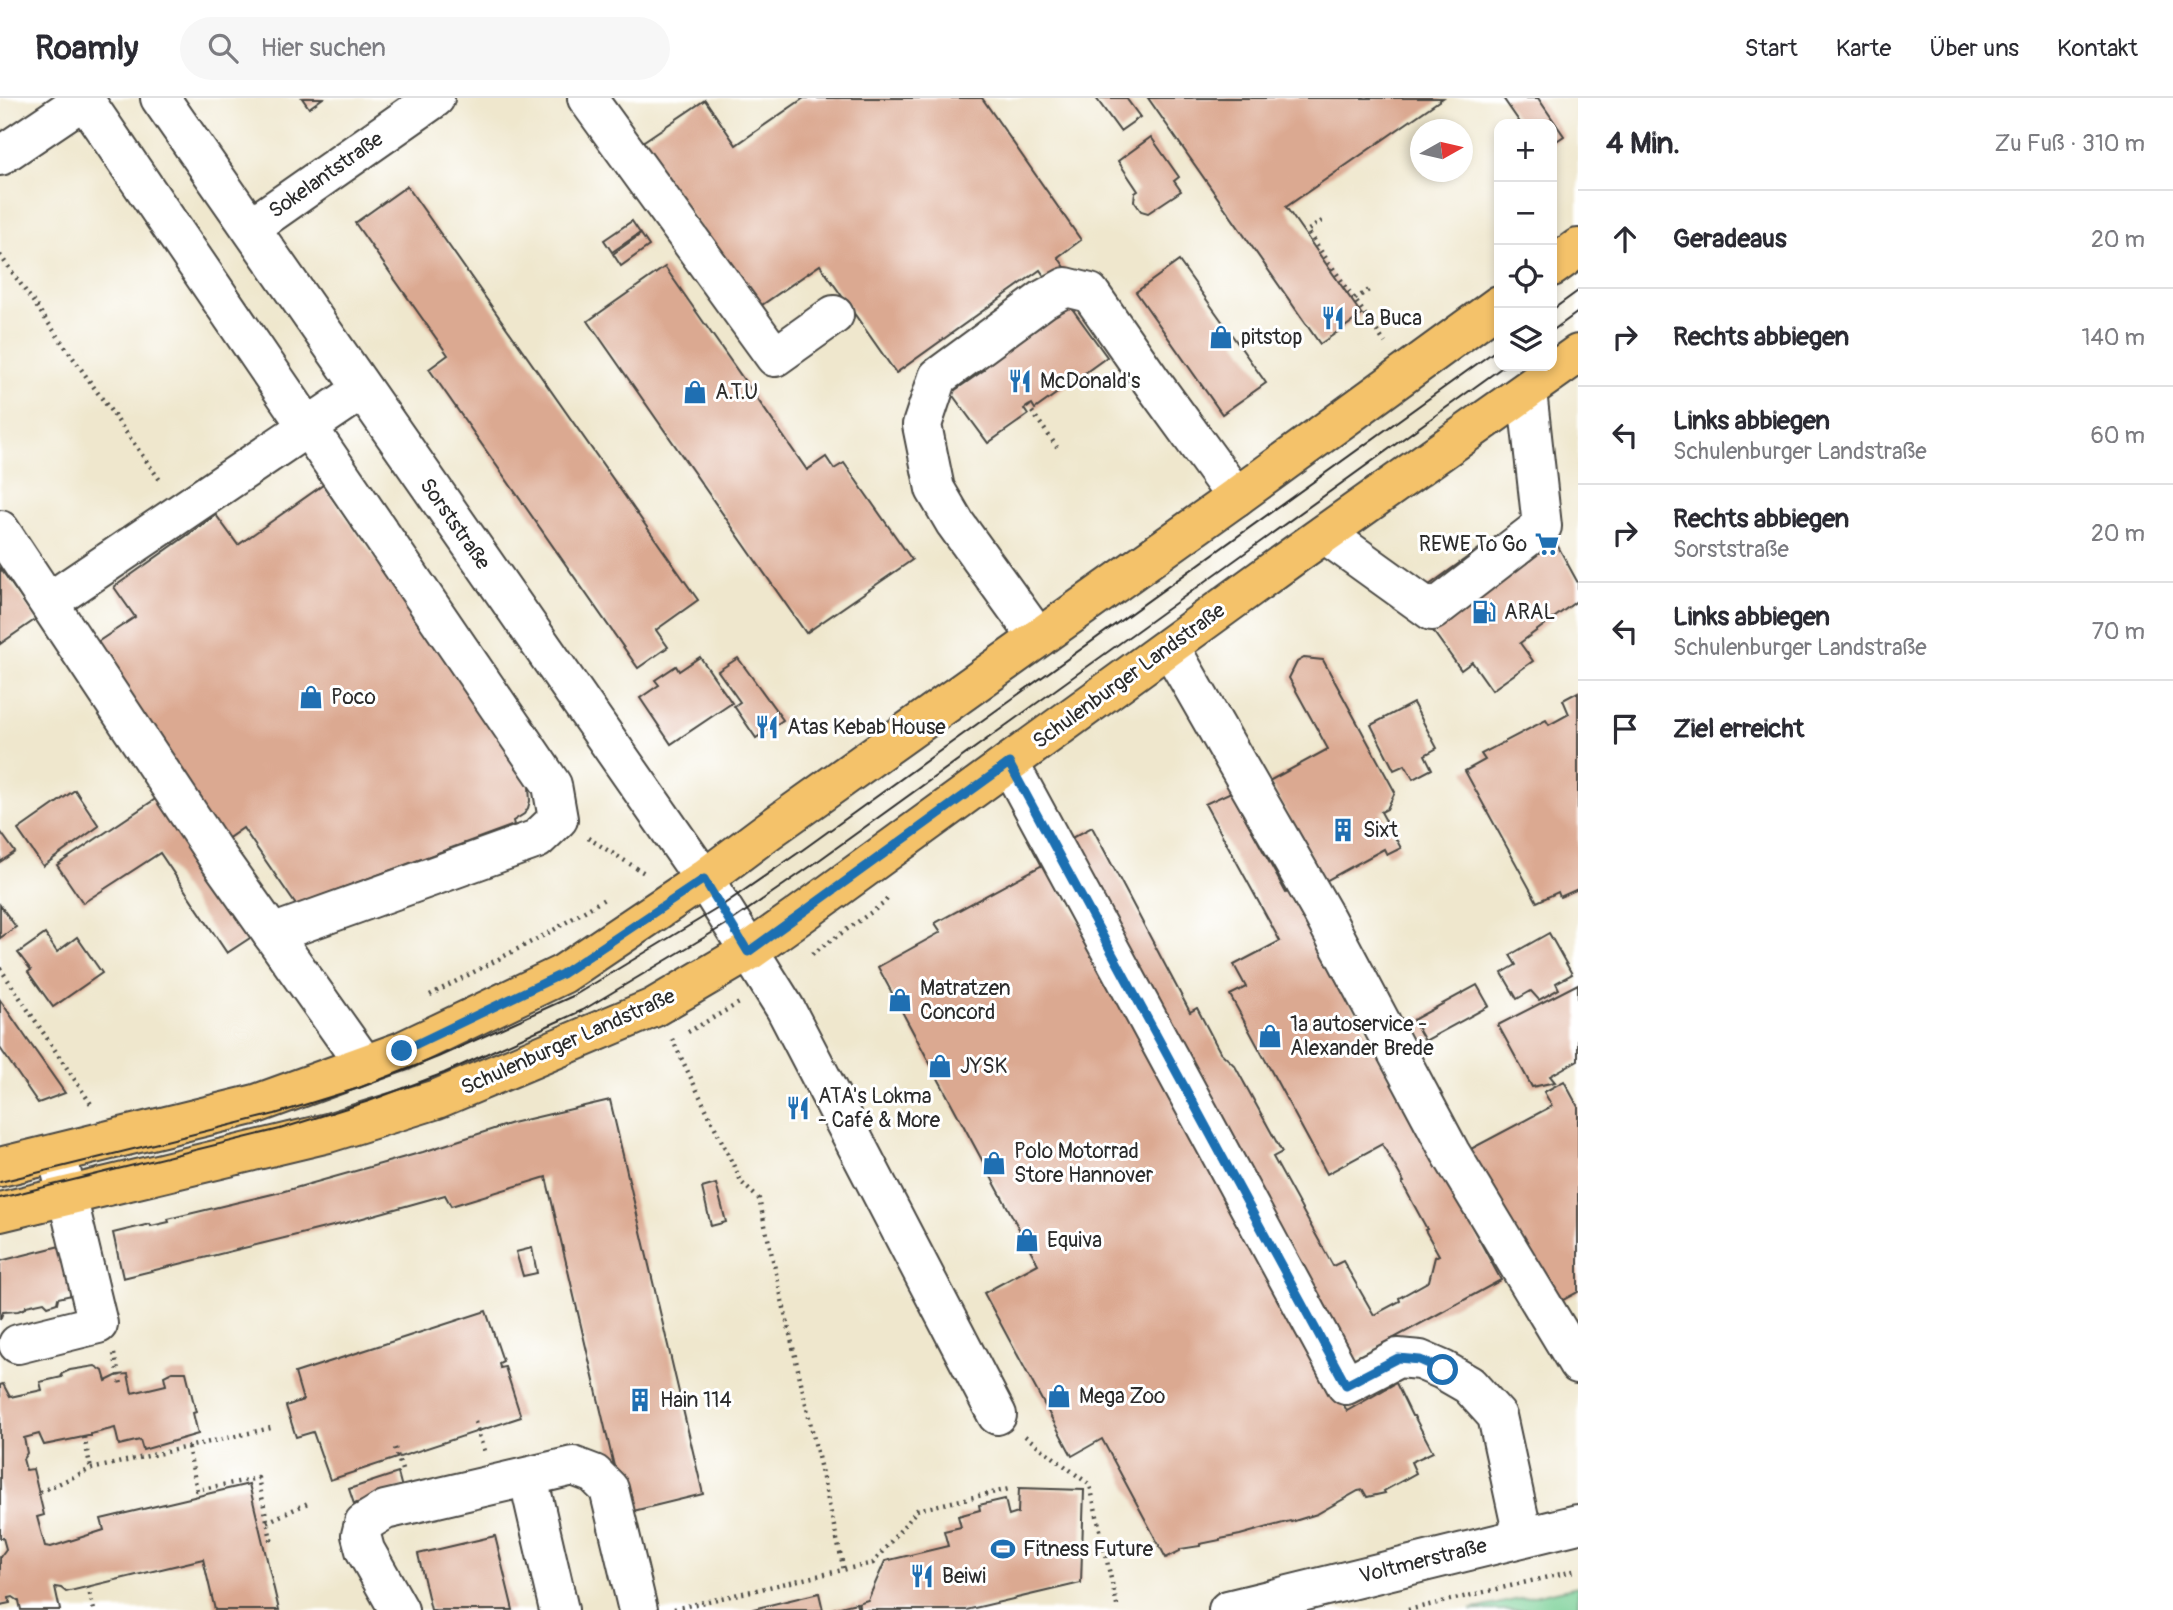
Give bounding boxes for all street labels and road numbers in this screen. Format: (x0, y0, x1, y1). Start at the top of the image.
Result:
street label: Sokelantstraße (263, 125, 389, 224)
street label: Sorststraße (414, 473, 497, 576)
street label: Schulenburger Landstraße (1027, 597, 1231, 755)
street label: Schulenburger Landstraße (457, 982, 680, 1101)
street label: Voltmerstraße (1356, 1532, 1490, 1590)

